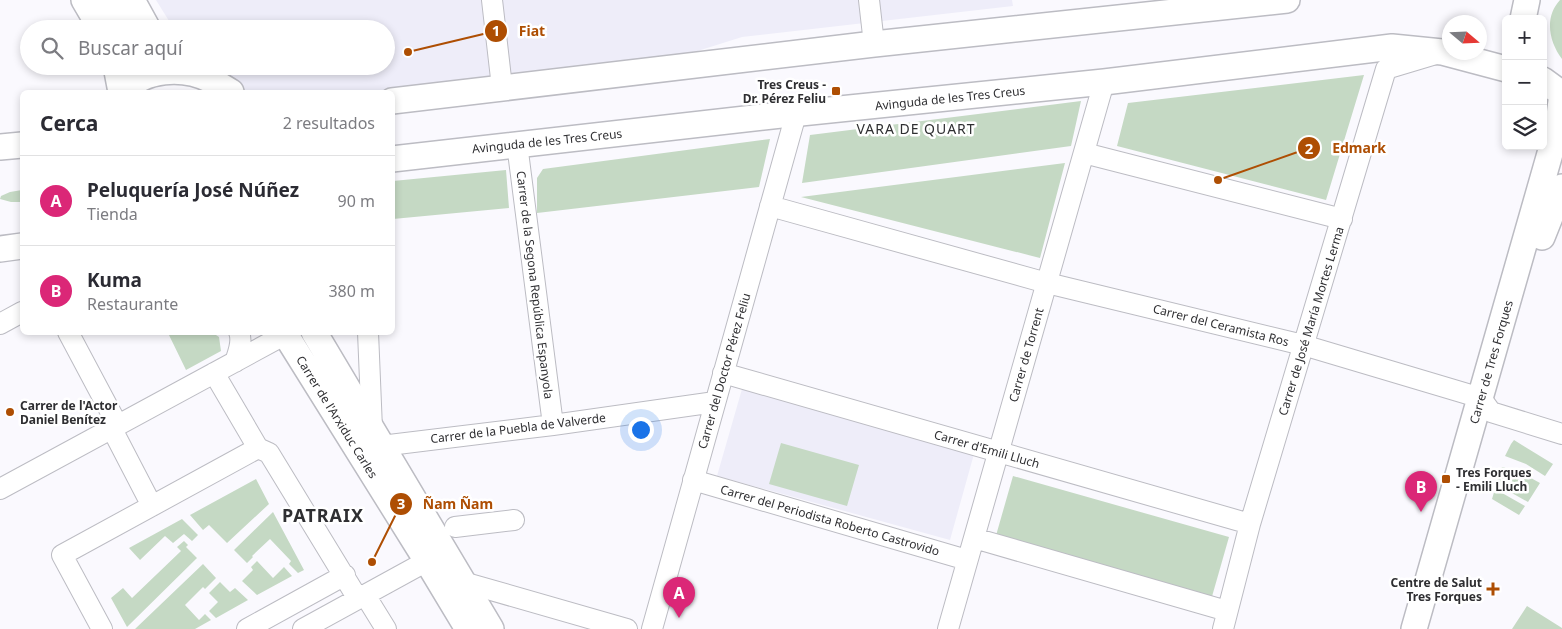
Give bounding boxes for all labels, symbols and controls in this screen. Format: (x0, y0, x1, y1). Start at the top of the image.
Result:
north arrow (1442, 15, 1487, 60)
map controls (1502, 15, 1547, 150)
button: + (1502, 15, 1547, 60)
callout: Fiat (483, 16, 555, 45)
search box (20, 20, 395, 75)
text: 1 (492, 20, 500, 40)
text: Fiat (519, 21, 545, 40)
icon: search (38, 34, 66, 62)
text: Buscar aquí (78, 35, 183, 61)
button: − (1502, 60, 1547, 105)
place label: Tres Creus - Dr. Pérez Feliu (743, 76, 826, 107)
street label: Avinguda de les Tres Creus (874, 82, 1026, 114)
marker: Tres Creus - Dr. Pérez Feliu (830, 85, 842, 97)
button: layers (1502, 105, 1547, 150)
text: Cerca (40, 109, 98, 137)
text: 2 resultados (283, 112, 375, 134)
district label: VARA DE QUART (856, 119, 976, 138)
street label: Avinguda de les Tres Creus (471, 125, 623, 157)
callout: Edmark (1297, 134, 1395, 163)
text: 2 (1305, 138, 1314, 158)
text: Edmark (1332, 138, 1386, 157)
street label: Carrer de la Segona República Espanyola (513, 170, 557, 400)
text: Peluquería José Núñez (87, 177, 299, 203)
text: A (50, 190, 62, 212)
text: 90 m (338, 190, 375, 212)
text: Tienda (87, 203, 138, 225)
street label: Carrer de José María Mortes Lerma (1274, 224, 1348, 418)
text: Kuma (87, 267, 142, 293)
text: B (51, 280, 61, 302)
text: 380 m (328, 280, 375, 302)
street label: Carrer del Doctor Pérez Feliu (694, 291, 754, 451)
text: Restaurante (87, 293, 178, 315)
street label: Carrer de Tres Forques (1465, 298, 1517, 426)
street label: Carrer del Ceramista Ros (1151, 300, 1291, 350)
street label: Carrer de Torrent (1004, 305, 1048, 404)
street label: Carrer de l'Arxiduc Carles (292, 352, 382, 482)
place label: Carrer de l'Actor Daniel Benítez (20, 397, 118, 428)
marker: Carrer de l'Actor Daniel Benítez (4, 406, 16, 418)
street label: Carrer de la Puebla de Valverde (429, 409, 607, 447)
your location (628, 417, 654, 443)
street label: Carrer d'Emili Lluch (932, 426, 1042, 472)
place label: Tres Forques - Emili Lluch (1456, 464, 1532, 495)
pin: B (1405, 471, 1437, 512)
marker: Tres Forques - Emili Lluch (1440, 473, 1452, 485)
street label: Carrer del Periodista Roberto Castrovido (718, 480, 942, 560)
callout: Ñam Ñam (388, 489, 503, 518)
text: 3 (397, 493, 405, 513)
text: Ñam Ñam (423, 494, 493, 513)
district label: PATRAIX (282, 503, 364, 527)
place label: Centre de Salut Tres Forques (1390, 574, 1482, 605)
pin: A (663, 577, 695, 618)
marker: Centre de Salut Tres Forques (1486, 582, 1500, 596)

